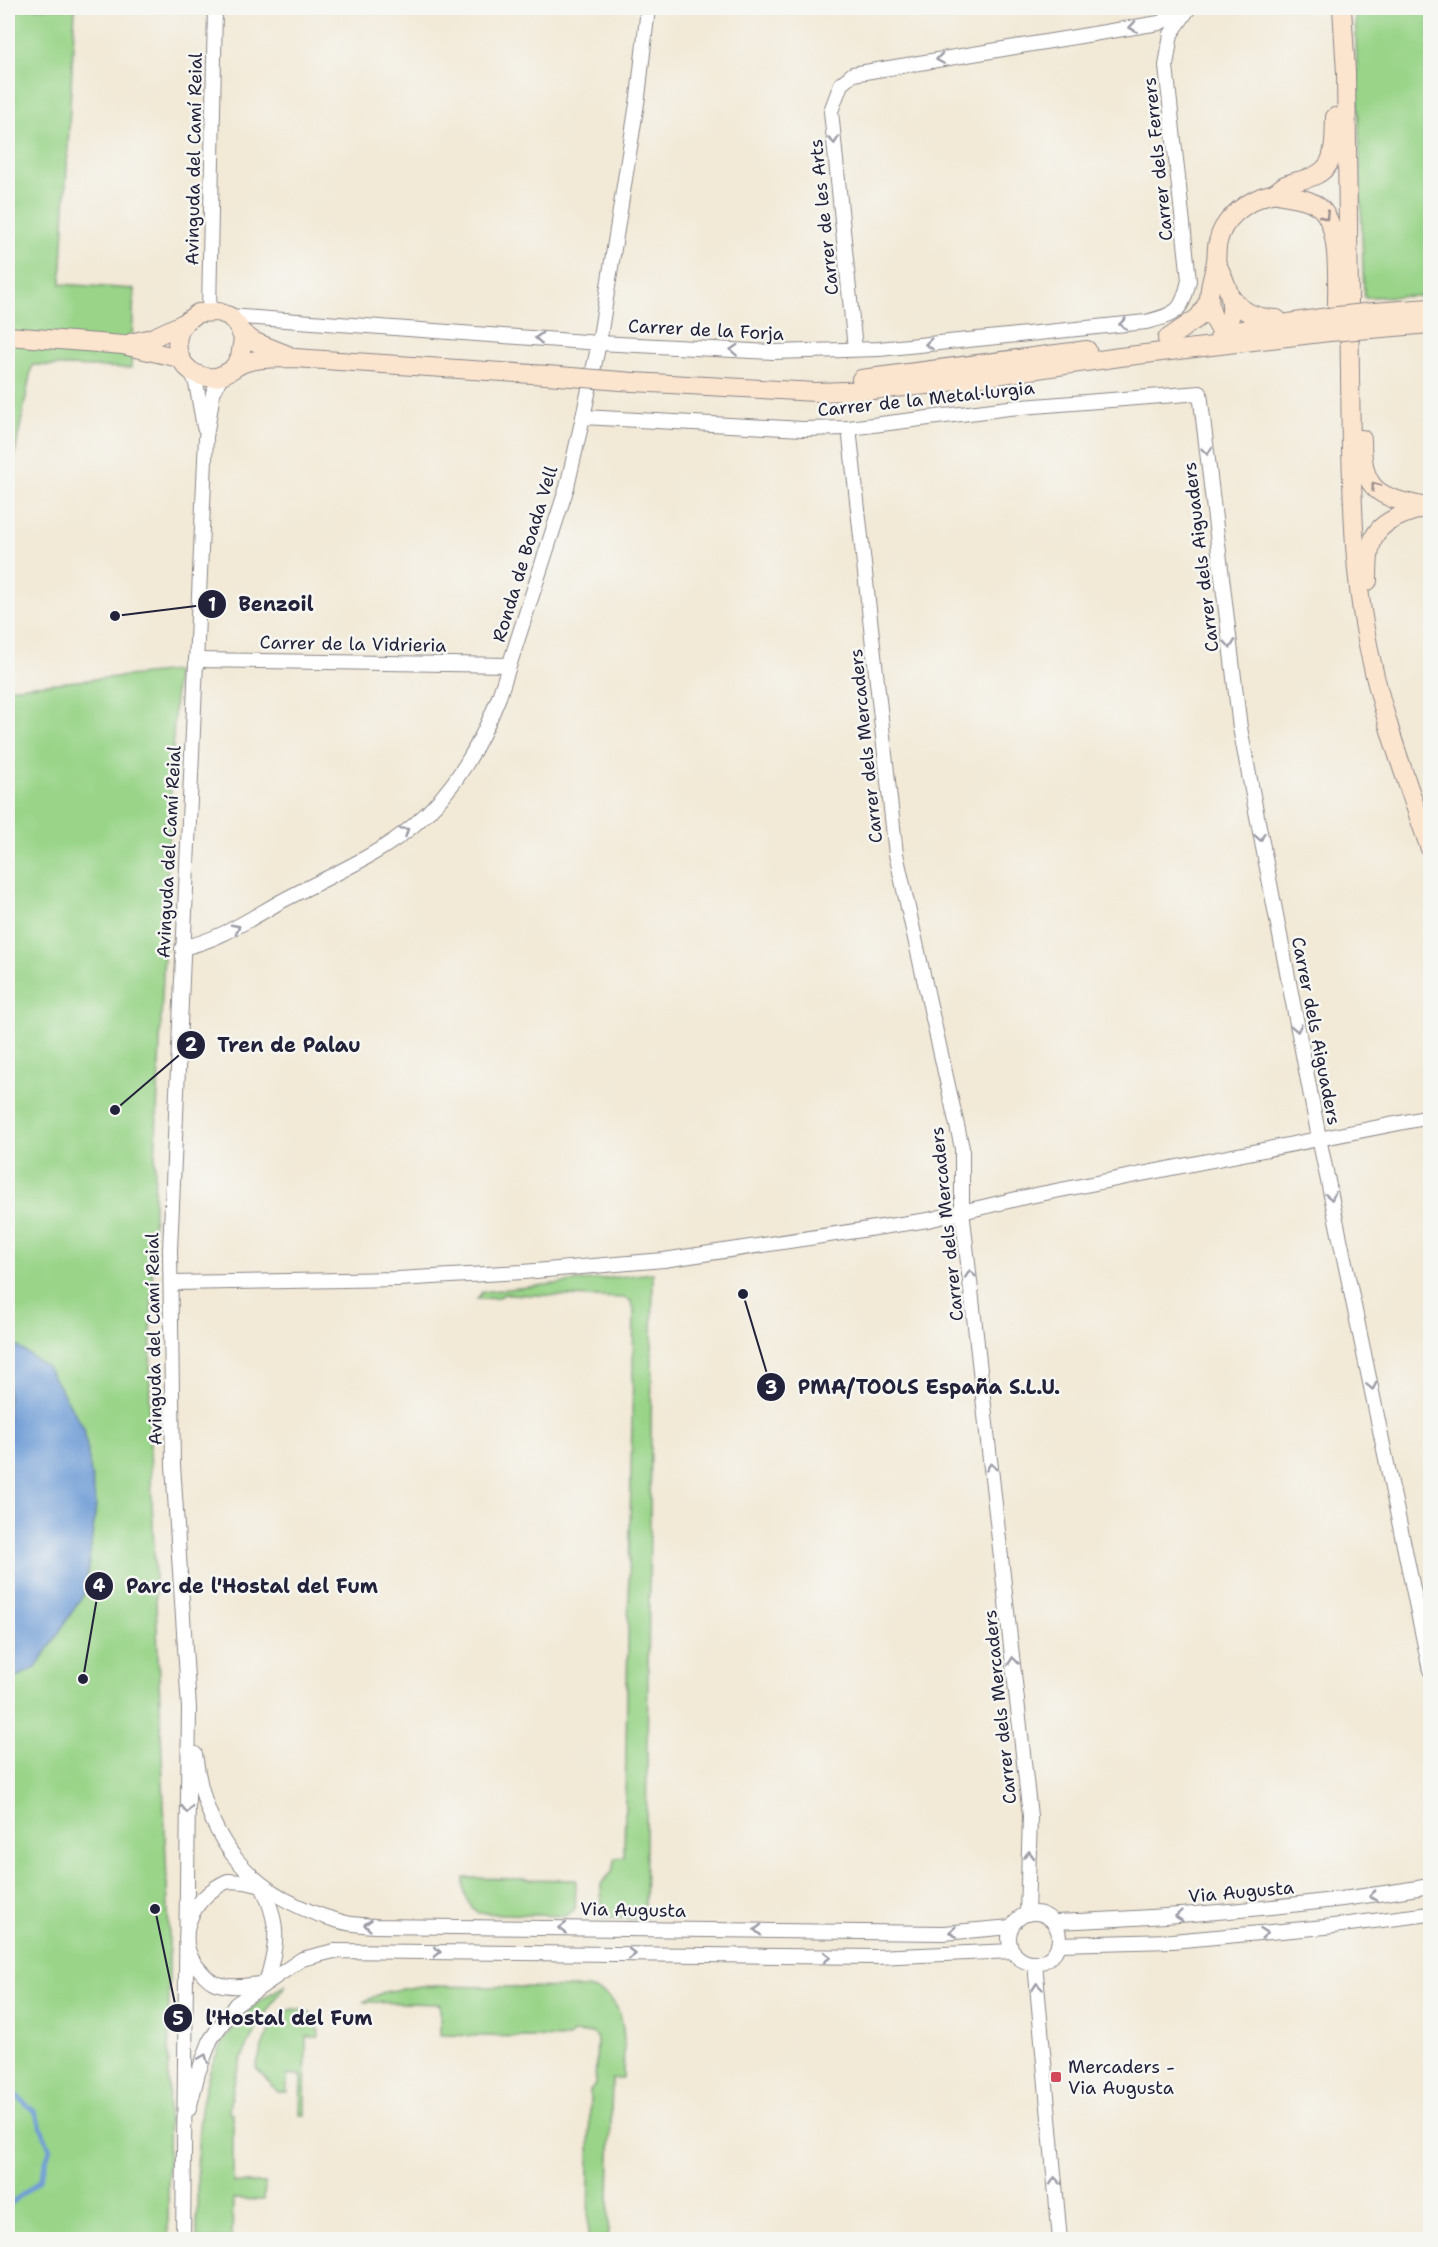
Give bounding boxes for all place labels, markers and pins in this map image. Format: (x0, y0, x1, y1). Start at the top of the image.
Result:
callout: Benzoil (197, 585, 326, 623)
callout: Tren de Palau (176, 1026, 373, 1064)
callout: PMA/TOOLS España S.L.U. (756, 1368, 1073, 1406)
callout: Parc de l'Hostal del Fum (84, 1567, 390, 1605)
callout: l'Hostal del Fum (163, 1999, 385, 2037)
place label: Mercaders - Via Augusta (1068, 2055, 1175, 2100)
marker: Mercaders - Via Augusta (1049, 2070, 1063, 2084)

